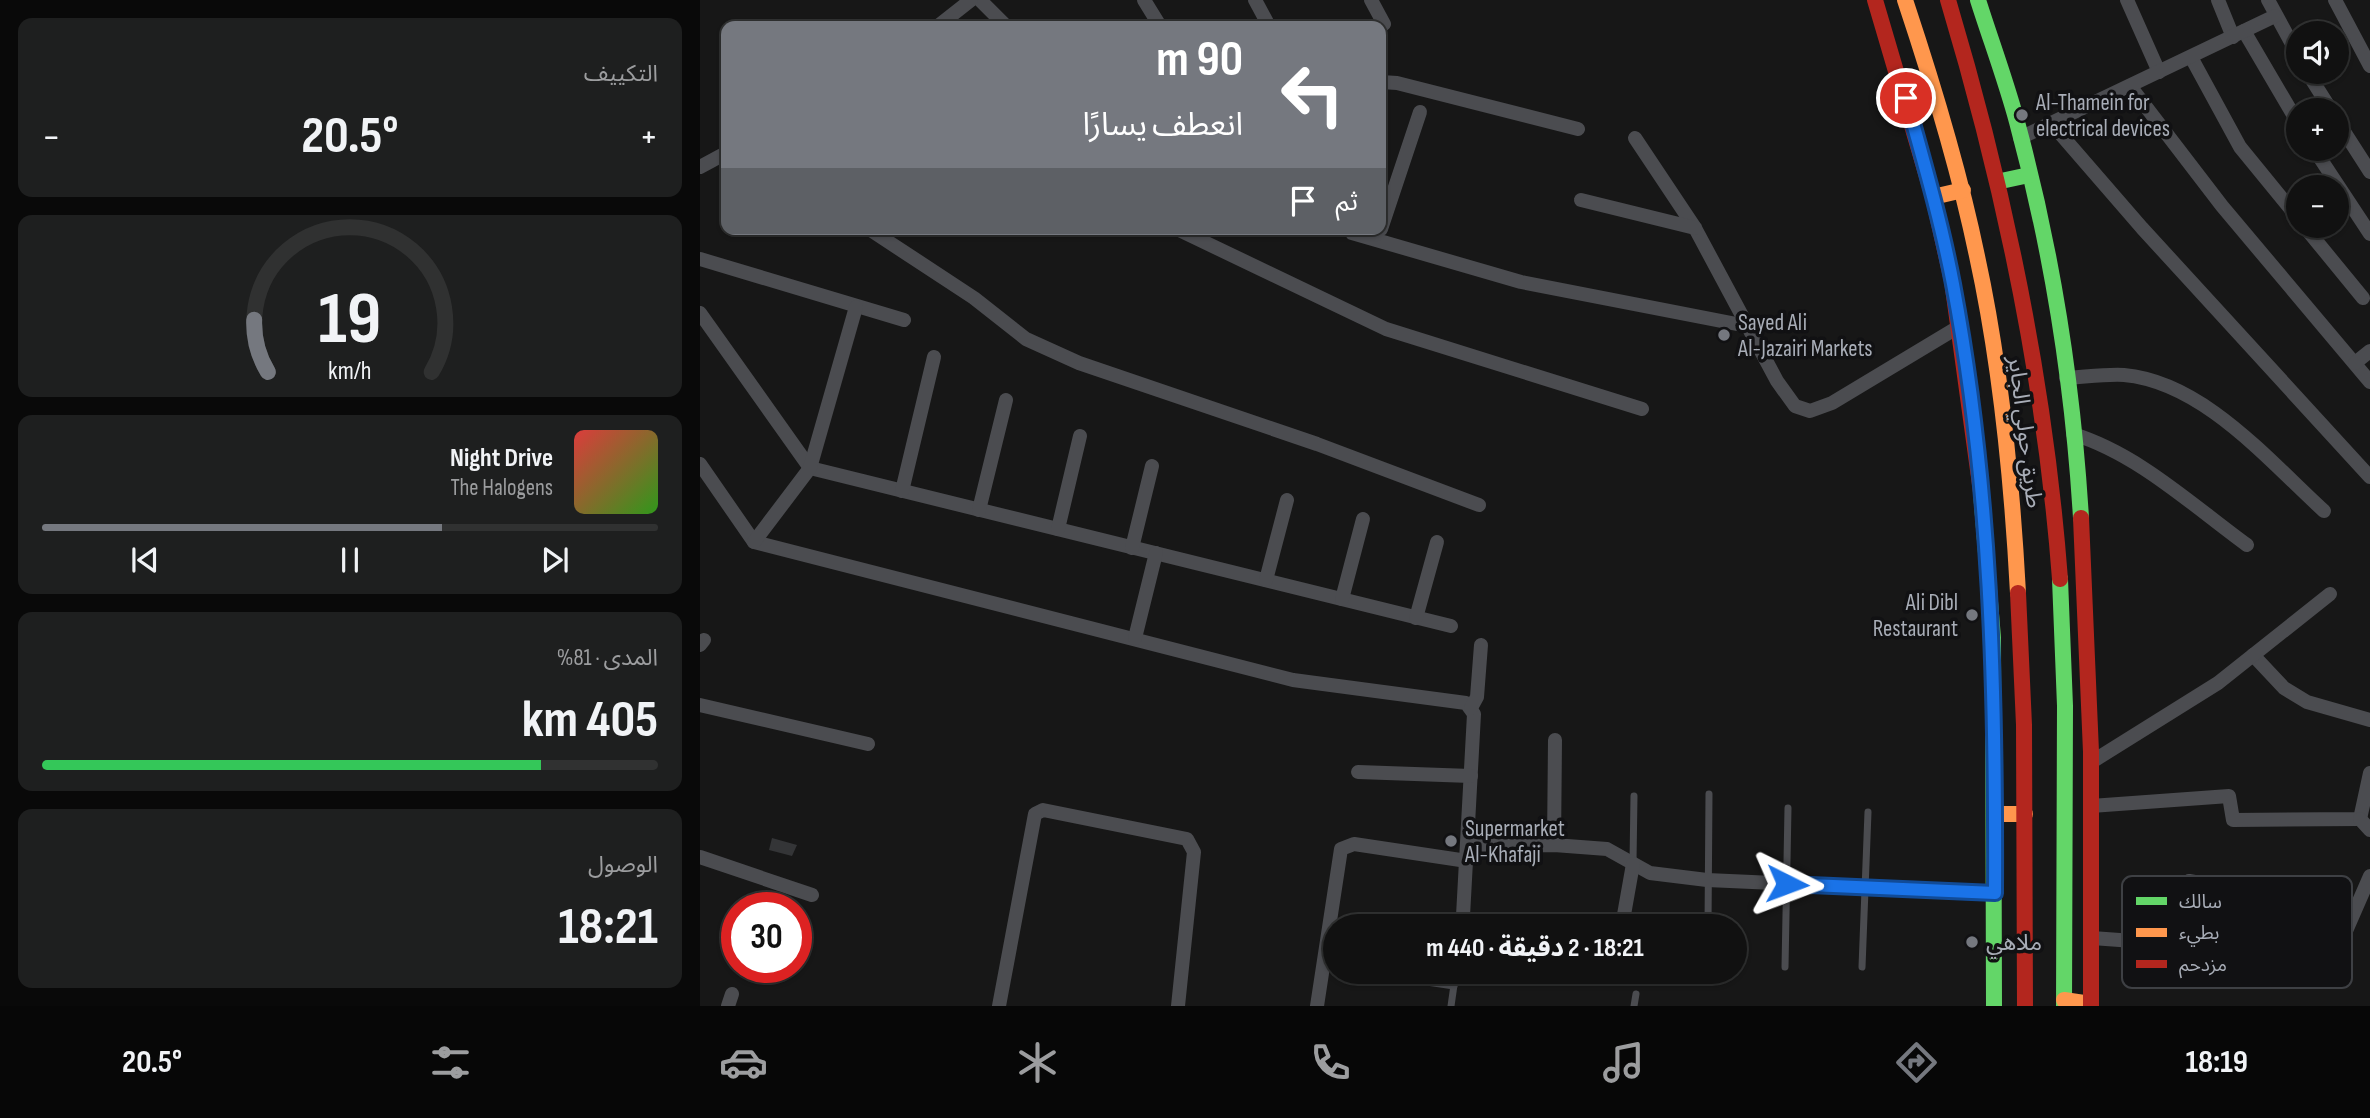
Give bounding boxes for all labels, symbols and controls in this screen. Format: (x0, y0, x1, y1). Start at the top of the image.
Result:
map controls (2286, 21, 2349, 238)
button: sound (2286, 21, 2349, 84)
text: 90 m (1156, 31, 1243, 90)
icon: left (1267, 49, 1358, 140)
text: التكييف (584, 60, 658, 88)
pin (1876, 68, 1936, 128)
icon: arrive (1887, 79, 1925, 117)
place label: Al-Thamein for electrical devices (2035, 89, 2170, 143)
button: + (2286, 98, 2349, 161)
text: 20.5° (301, 105, 399, 168)
text: انعطف يسارًا (1083, 106, 1243, 145)
marker: Al-Thamein for electrical devices (2014, 107, 2030, 123)
text: − (42, 115, 61, 160)
text: + (639, 115, 658, 160)
button: − (2286, 175, 2349, 238)
icon: arrive (1284, 182, 1322, 220)
text: ثم (1336, 187, 1358, 218)
text: 19 (318, 276, 382, 364)
place label: Sayed Ali Al-Jazairi Markets (1737, 309, 1873, 363)
marker: Sayed Ali Al-Jazairi Markets (1716, 327, 1732, 343)
street label: طريق حولي الجاير (1999, 354, 2048, 510)
text: km/h (328, 356, 372, 387)
text: Night Drive (450, 443, 553, 474)
text: The Halogens (450, 474, 553, 502)
icon: previous (126, 541, 164, 579)
icon: pause (331, 541, 369, 579)
icon: next (536, 541, 574, 579)
place label: Ali Dibl Restaurant (1873, 589, 1958, 643)
marker: Ali Dibl Restaurant (1964, 607, 1980, 623)
text: المدى · 81% (557, 644, 658, 672)
text: 405 km (522, 689, 658, 752)
place label: Supermarket Al-Khafaji (1464, 815, 1565, 869)
marker: Supermarket Al-Khafaji (1443, 833, 1459, 849)
position arrow (1750, 847, 1824, 921)
text: الوصول (588, 851, 658, 879)
legend (2122, 876, 2352, 988)
text: سالك (2179, 891, 2222, 914)
speed limit sign: 30 (721, 892, 812, 983)
text: 18:21 (558, 896, 658, 959)
text: بطيء (2179, 922, 2219, 947)
place label: ملاهي (1986, 929, 2042, 959)
text: 18:21 · 2 دقيقة · 440 m (1426, 933, 1644, 964)
marker: ملاهي (1964, 934, 1980, 950)
text: مزدحم (2179, 954, 2227, 979)
icon: filters (426, 1038, 475, 1087)
icon: car (719, 1038, 768, 1087)
icon: climate (1013, 1038, 1062, 1087)
icon: phone (1306, 1038, 1355, 1087)
icon: music (1599, 1038, 1648, 1087)
icon: directions (1892, 1038, 1941, 1087)
text: 20.5° (122, 1043, 182, 1082)
text: 18:19 (2185, 1043, 2248, 1082)

